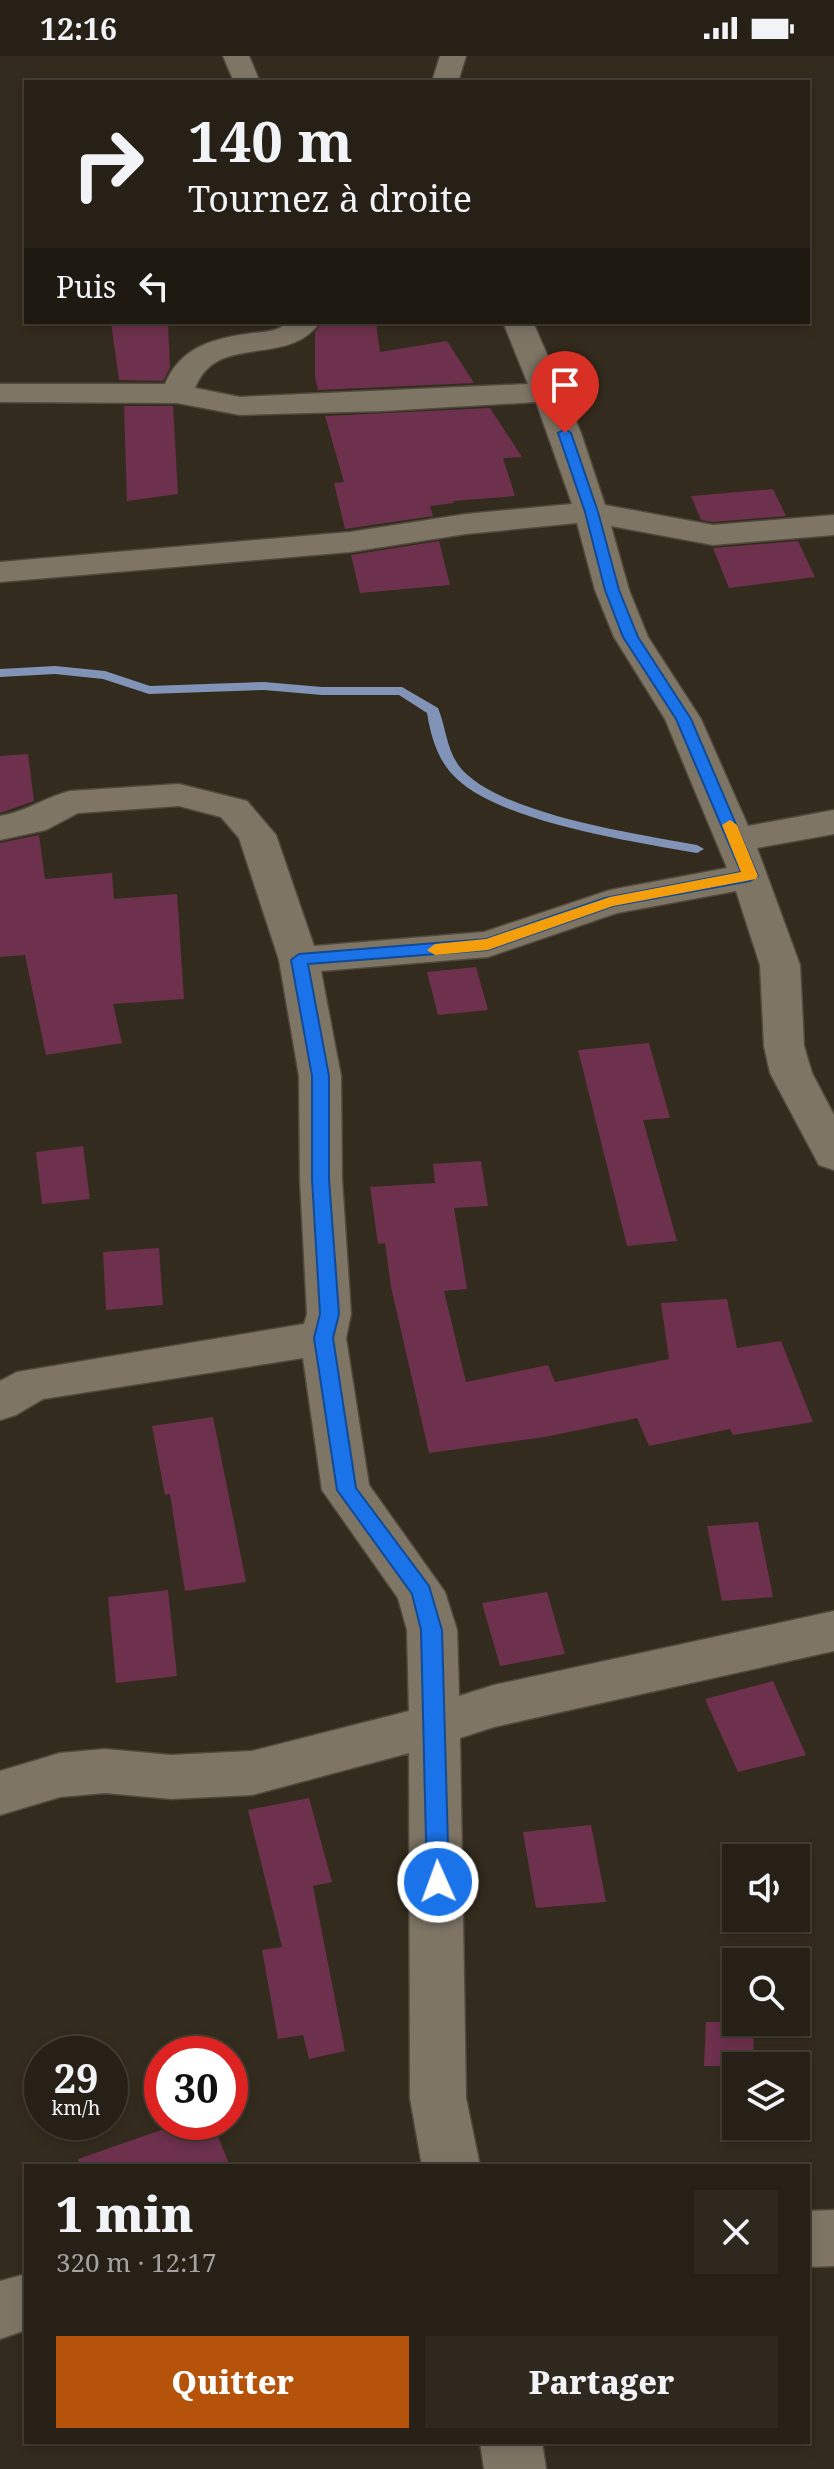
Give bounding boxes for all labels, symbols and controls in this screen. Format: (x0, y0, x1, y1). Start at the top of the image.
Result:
text: 12:16 (40, 8, 117, 49)
text: 140 m (188, 102, 353, 178)
icon: right (56, 112, 160, 216)
text: Tournez à droite (188, 174, 472, 223)
icon: left (132, 264, 176, 308)
text: Puis (56, 266, 116, 307)
pin (531, 351, 599, 433)
icon: arrive (543, 363, 587, 407)
position arrow (396, 1840, 480, 1924)
map controls (722, 1844, 810, 2140)
button: sound (722, 1844, 810, 1932)
button: search (722, 1948, 810, 2036)
speed limit sign: 30 (144, 2036, 248, 2140)
text: 29 (53, 2050, 99, 2105)
button: layers (722, 2052, 810, 2140)
text: km/h (51, 2094, 101, 2121)
text: 1 min (56, 2181, 194, 2246)
button: close (694, 2190, 778, 2274)
text: 320 m · 12:17 (56, 2244, 217, 2280)
button: Quitter (56, 2336, 409, 2428)
button: Partager (425, 2336, 778, 2428)

